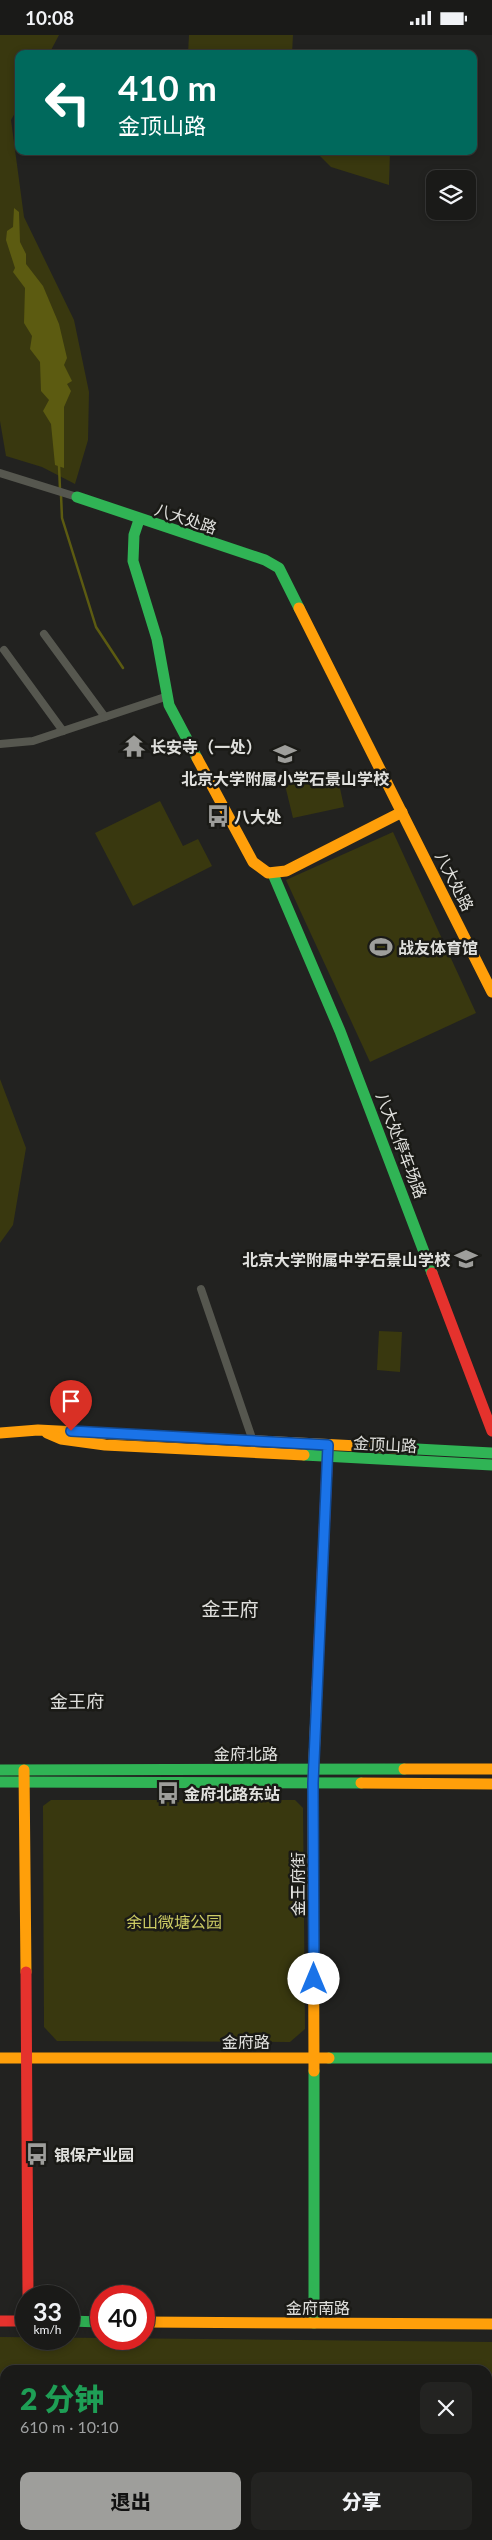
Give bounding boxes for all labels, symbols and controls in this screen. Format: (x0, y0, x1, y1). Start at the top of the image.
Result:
text: 10:08 (25, 6, 74, 29)
text: 410 m (118, 66, 217, 108)
icon: left (35, 70, 100, 135)
text: 金顶山路 (118, 112, 206, 139)
map controls (426, 170, 476, 220)
button: layers (426, 170, 476, 220)
street label: 八大处路 (153, 499, 219, 537)
temple icon: 长安寺（一处） (121, 733, 147, 759)
place label: 长安寺（一处） (150, 737, 262, 756)
school or university icon: 北京大学附属小学石景山学校 (272, 741, 298, 767)
place label: 北京大学附属小学石景山学校 (181, 769, 390, 788)
bus stop icon: 八大处 (205, 803, 231, 829)
place label: 八大处 (234, 807, 282, 826)
street label: 八大处路 (432, 848, 478, 914)
sports icon: 战友体育馆 (368, 934, 394, 960)
place label: 战友体育馆 (398, 938, 478, 957)
street label: 八大处停车场路 (373, 1089, 431, 1201)
school or university icon: 北京大学附属中学石景山学校 (453, 1246, 479, 1272)
place label: 北京大学附属中学石景山学校 (242, 1250, 451, 1269)
pin (50, 1380, 92, 1431)
icon: arrive (57, 1387, 85, 1415)
street label: 金顶山路 (353, 1433, 417, 1455)
district label: 金王府 (201, 1597, 259, 1620)
district label: 金王府 (50, 1690, 104, 1712)
street label: 金府北路 (214, 1744, 278, 1763)
bus stop icon: 金府北路东站 (155, 1780, 181, 1806)
place label: 金府北路东站 (184, 1784, 280, 1803)
street label: 金王府街 (288, 1852, 307, 1916)
park label: 余山微塘公园 (126, 1912, 222, 1931)
position arrow (287, 1952, 339, 2004)
street label: 金府路 (222, 2032, 270, 2051)
bus stop icon: 银保产业园 (24, 2141, 50, 2167)
place label: 银保产业园 (54, 2145, 134, 2164)
speed limit sign: 40 (90, 2285, 155, 2350)
text: 33 (33, 2296, 62, 2326)
street label: 金府南路 (286, 2298, 350, 2317)
text: km/h (33, 2322, 62, 2337)
text: 2 分钟 (20, 2380, 104, 2416)
button: close (420, 2382, 472, 2434)
text: 610 m · 10:10 (20, 2417, 119, 2436)
button: 退出 (20, 2472, 241, 2530)
button: 分享 (251, 2472, 472, 2530)

